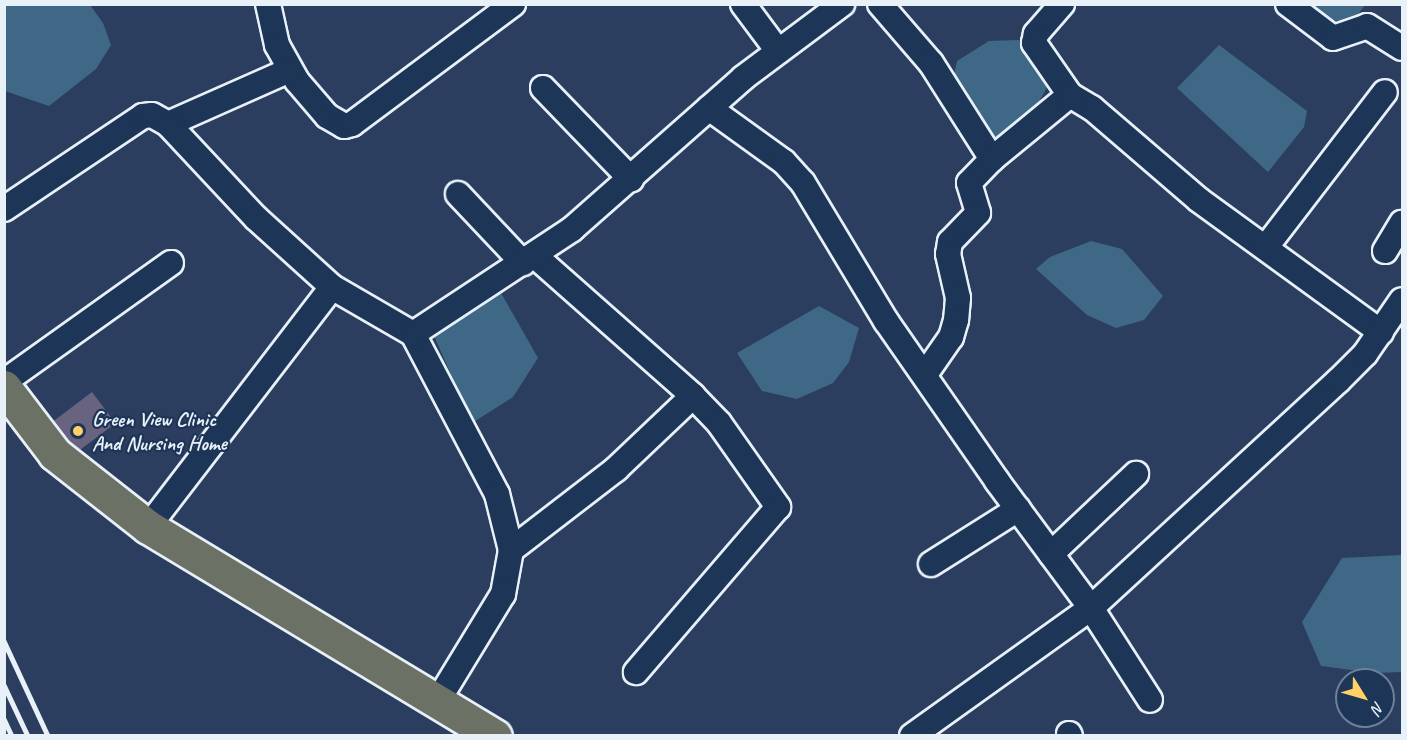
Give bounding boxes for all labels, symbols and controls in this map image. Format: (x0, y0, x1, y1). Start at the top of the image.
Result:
place label: Green View Clinic And Nursing Home (92, 406, 226, 456)
marker: Green View Clinic And Nursing Home (69, 422, 87, 440)
north arrow (1335, 668, 1395, 728)
text: N (1367, 698, 1389, 718)

